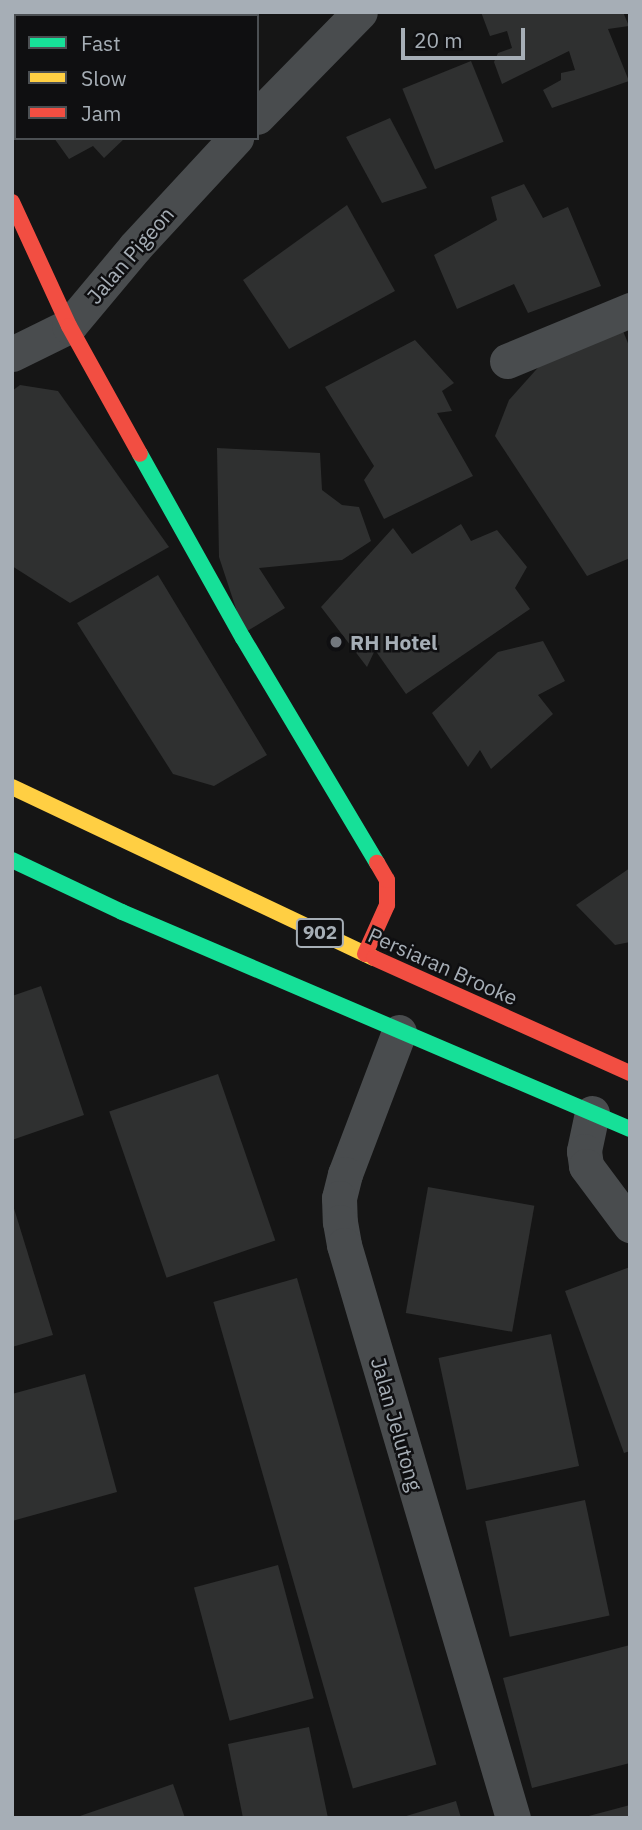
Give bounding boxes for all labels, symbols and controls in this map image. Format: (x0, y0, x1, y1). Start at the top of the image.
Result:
legend (14, 14, 259, 140)
scale bar (404, 14, 528, 58)
text: 20 m (414, 26, 463, 54)
text: Fast (81, 29, 121, 57)
text: Slow (81, 64, 127, 92)
text: Jam (81, 99, 121, 127)
street label: Jalan Pigeon (81, 201, 179, 309)
place label: RH Hotel (350, 629, 437, 655)
marker: RH Hotel (328, 634, 344, 650)
road number: 902 (296, 917, 344, 948)
street label: Persiaran Brooke (364, 922, 522, 1010)
street label: Jalan Jelutong (366, 1354, 428, 1494)

